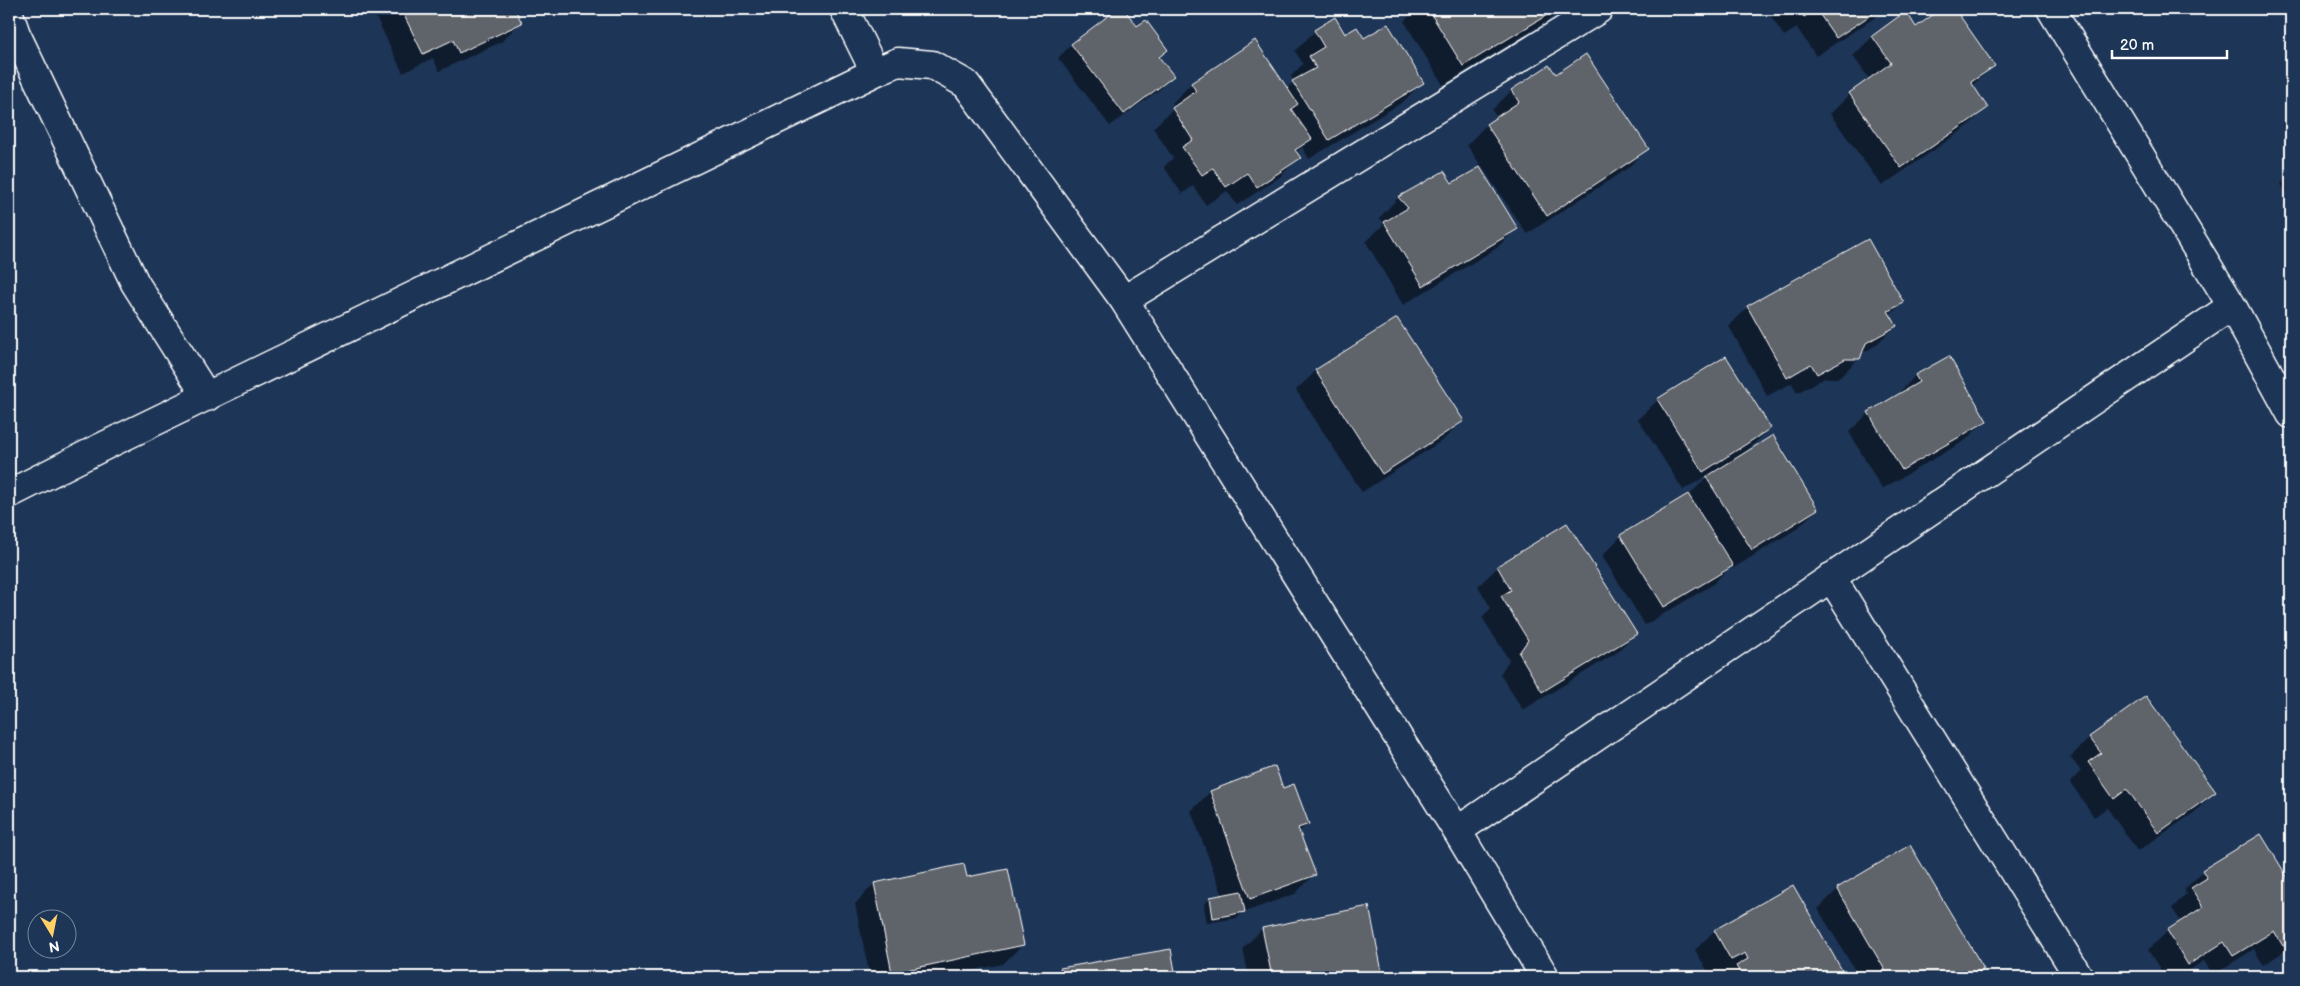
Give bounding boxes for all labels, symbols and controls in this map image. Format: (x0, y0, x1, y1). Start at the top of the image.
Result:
scale bar (2112, 28, 2228, 60)
text: 20 m (2120, 36, 2154, 55)
north arrow (28, 908, 78, 958)
text: N (48, 937, 61, 956)

